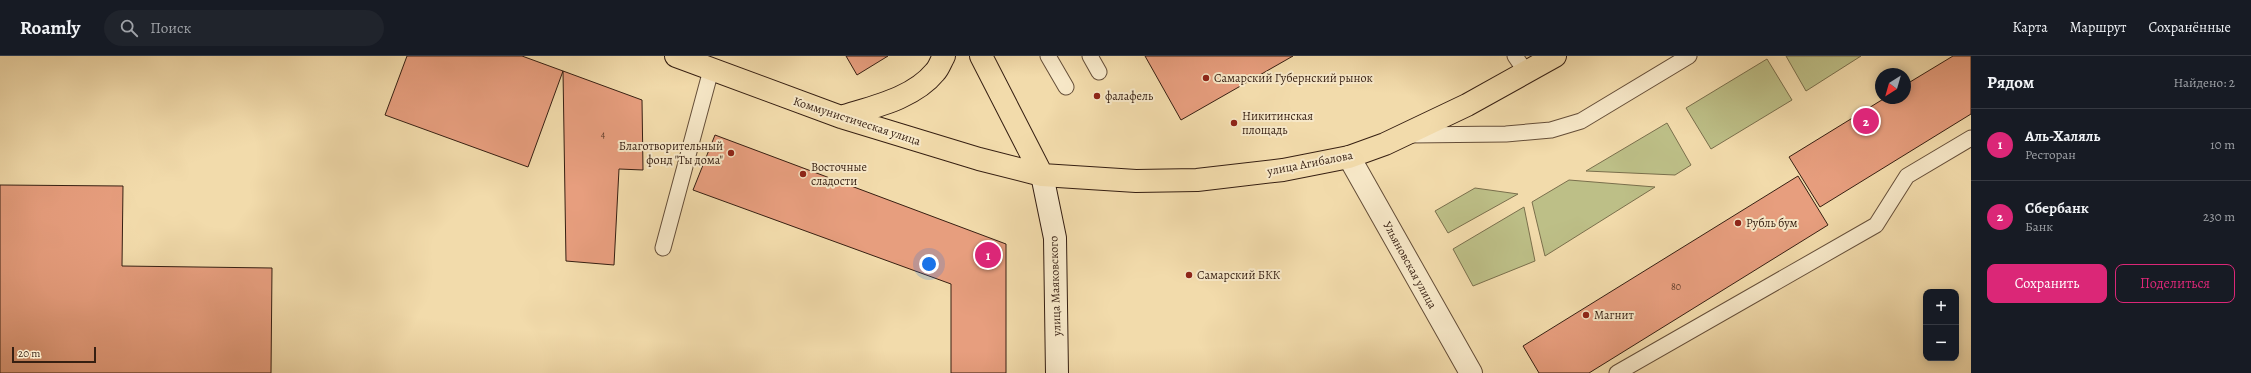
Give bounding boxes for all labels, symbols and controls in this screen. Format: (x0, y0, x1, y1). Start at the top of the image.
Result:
search box (104, 10, 384, 46)
text: Roamly (20, 15, 80, 41)
icon: search (118, 17, 140, 39)
text: Поиск (150, 18, 191, 38)
text: Карта (2013, 18, 2048, 37)
text: Маршрут (2070, 18, 2126, 37)
text: Сохранённые (2148, 18, 2231, 37)
north arrow (1875, 68, 1911, 104)
place label: Самарский Губернский рынок (1214, 70, 1373, 86)
text: Рядом (1987, 71, 2034, 94)
marker: Самарский Губернский рынок (1201, 73, 1211, 83)
text: Найдено: 2 (2174, 74, 2235, 91)
place label: фалафель (1105, 88, 1154, 104)
marker: фалафель (1092, 91, 1102, 101)
street label: Коммунистическая улица (791, 93, 923, 149)
pin: 2 (1853, 106, 1879, 136)
place label: Никитинская площадь (1242, 108, 1313, 138)
marker: Никитинская площадь (1229, 118, 1239, 128)
text: Аль-Халяль (2025, 126, 2100, 146)
house number: 4 (601, 128, 606, 141)
text: 1 (1998, 136, 2002, 153)
text: 10 m (2210, 136, 2235, 153)
place label: Благотворительный фонд "Ты дома" (619, 138, 723, 168)
text: Ресторан (2025, 146, 2076, 163)
street label: улица Агибалова (1265, 147, 1355, 179)
marker: Благотворительный фонд "Ты дома" (726, 148, 736, 158)
place label: Восточные сладости (811, 159, 867, 189)
marker: Восточные сладости (798, 169, 808, 179)
text: Сбербанк (2025, 198, 2089, 218)
text: 2 (1997, 208, 2003, 225)
text: 230 m (2203, 208, 2235, 225)
place label: Рубль бум (1746, 215, 1798, 231)
street label: Ульяновская улица (1379, 218, 1441, 312)
marker: Рубль бум (1733, 218, 1743, 228)
text: Банк (2025, 218, 2053, 235)
street label: улица Маяковского (1045, 236, 1065, 337)
pin: 1 (975, 240, 1001, 270)
your location (919, 254, 939, 274)
button: Сохранить (1987, 264, 2107, 303)
button: Поделиться (2115, 264, 2235, 303)
place label: Самарский БКК (1197, 267, 1281, 283)
marker: Самарский БКК (1184, 270, 1194, 280)
house number: 80 (1671, 280, 1681, 293)
map controls (1923, 289, 1959, 361)
button: + (1923, 289, 1959, 325)
place label: Магнит (1594, 307, 1635, 323)
marker: Магнит (1581, 310, 1591, 320)
button: − (1923, 325, 1959, 361)
scale bar (12, 345, 96, 364)
text: 20 m (18, 346, 40, 361)

